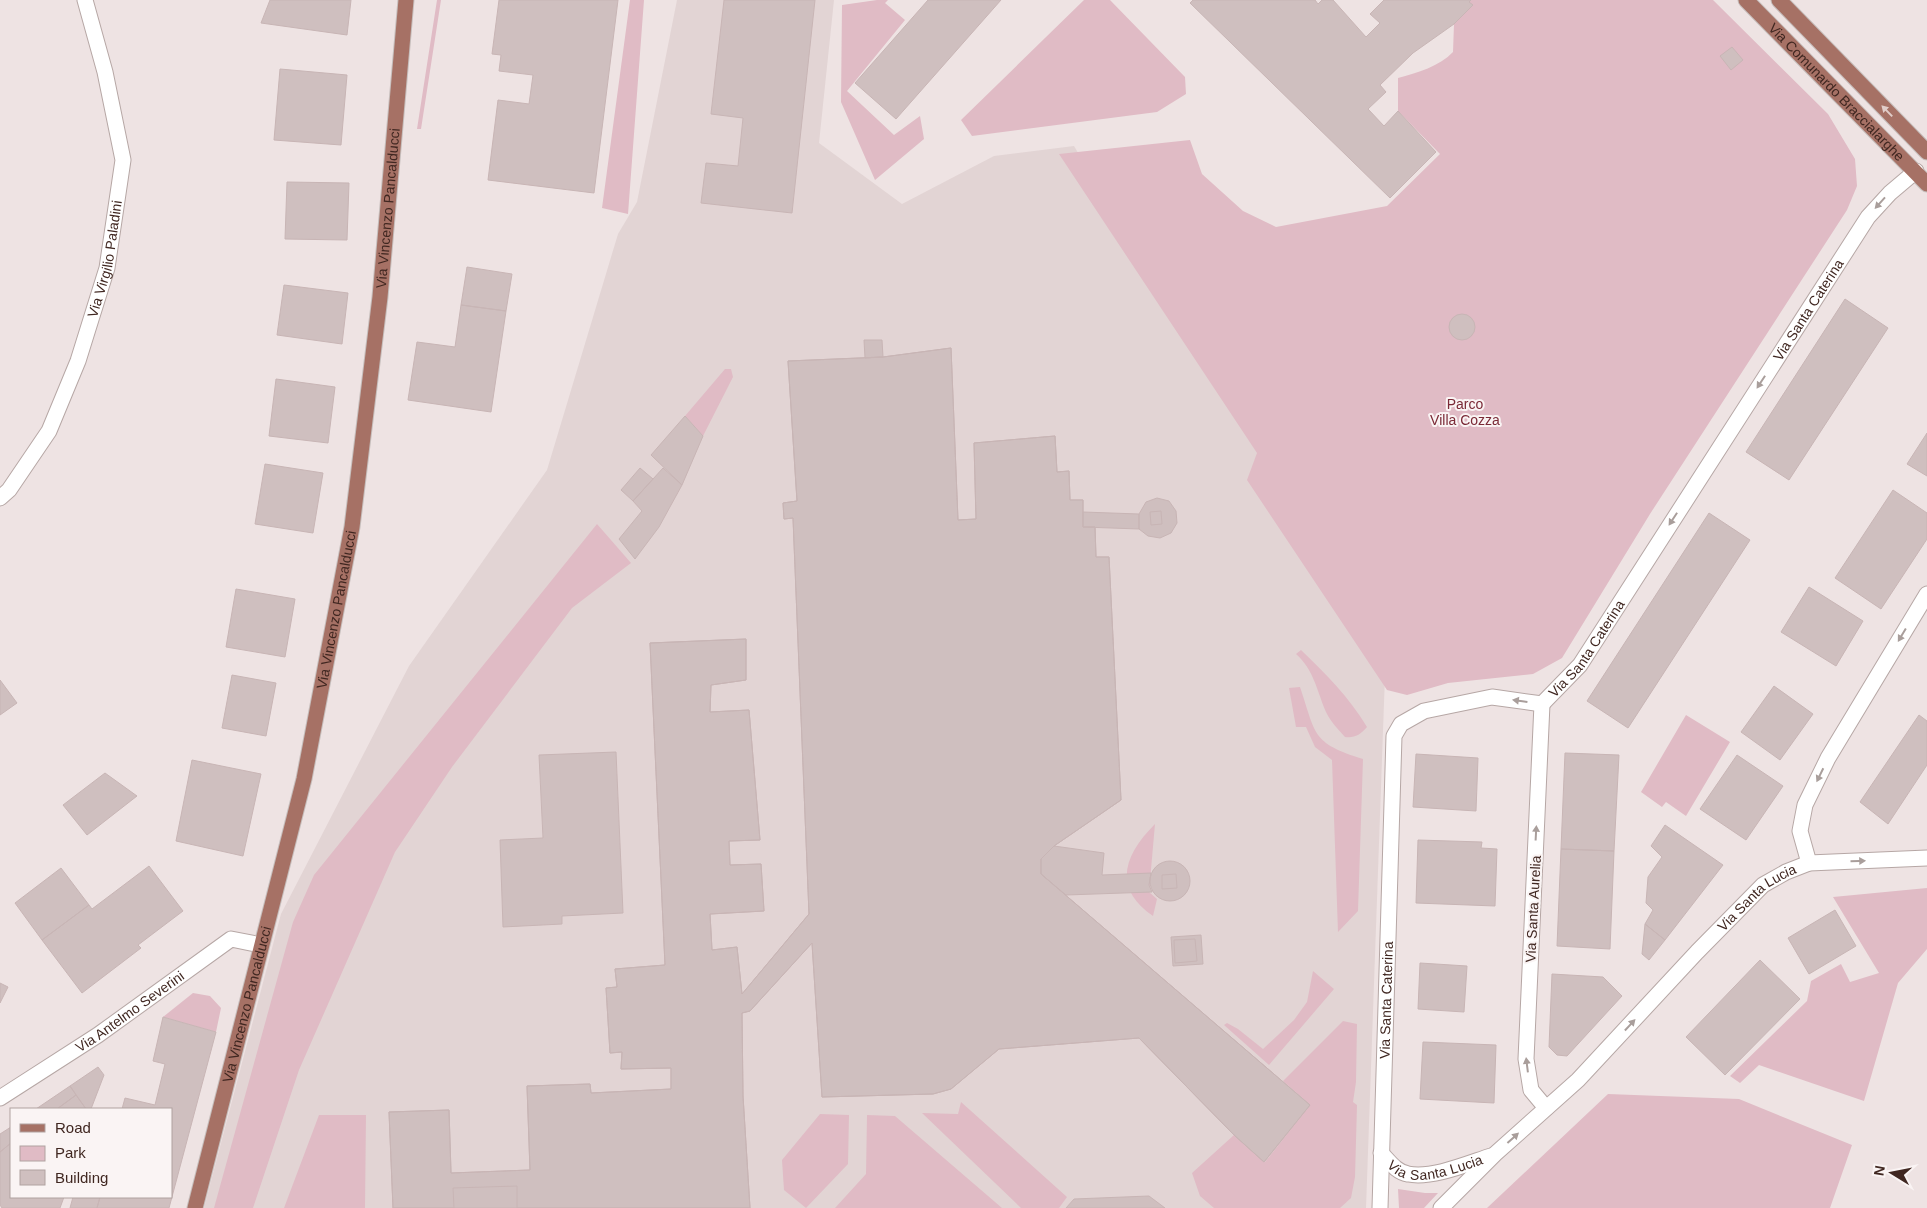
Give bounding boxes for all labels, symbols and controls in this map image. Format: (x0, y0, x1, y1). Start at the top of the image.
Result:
street label: Via Comunardo Braccialarghe (1765, 20, 1908, 164)
one-way arrow (1881, 105, 1893, 117)
street label: Via Vincenzo Pancalducci (373, 127, 403, 289)
one-way arrow (1874, 197, 1886, 209)
street label: Via Virgilio Paladini (84, 199, 125, 319)
street label: Via Santa Caterina (1770, 256, 1847, 364)
one-way arrow (1756, 376, 1766, 389)
park label: Parco Villa Cozza (1430, 396, 1500, 428)
one-way arrow (1668, 512, 1678, 526)
street label: Via Vincenzo Pancalducci (313, 529, 359, 690)
street label: Via Santa Caterina (1545, 597, 1628, 700)
one-way arrow (1897, 629, 1906, 642)
one-way arrow (1512, 697, 1528, 705)
one-way arrow (1815, 768, 1824, 783)
one-way arrow (1533, 825, 1541, 841)
street label: Via Santa Aurelia (1522, 855, 1544, 963)
one-way arrow (1850, 857, 1866, 865)
street label: Via Santa Lucia (1714, 861, 1799, 934)
street label: Via Vincenzo Pancalducci (219, 925, 274, 1084)
street label: Via Santa Caterina (1376, 941, 1396, 1059)
street label: Via Antelmo Severini (73, 968, 187, 1055)
one-way arrow (1624, 1019, 1636, 1031)
one-way arrow (1523, 1057, 1531, 1073)
legend (10, 1108, 172, 1198)
text: Road (55, 1119, 91, 1136)
one-way arrow (1507, 1132, 1519, 1144)
text: Park (55, 1144, 86, 1161)
north arrow (1867, 1148, 1917, 1198)
street label: Via Santa Lucia (1384, 1151, 1485, 1183)
text: N (1870, 1164, 1888, 1177)
text: Building (55, 1169, 108, 1186)

